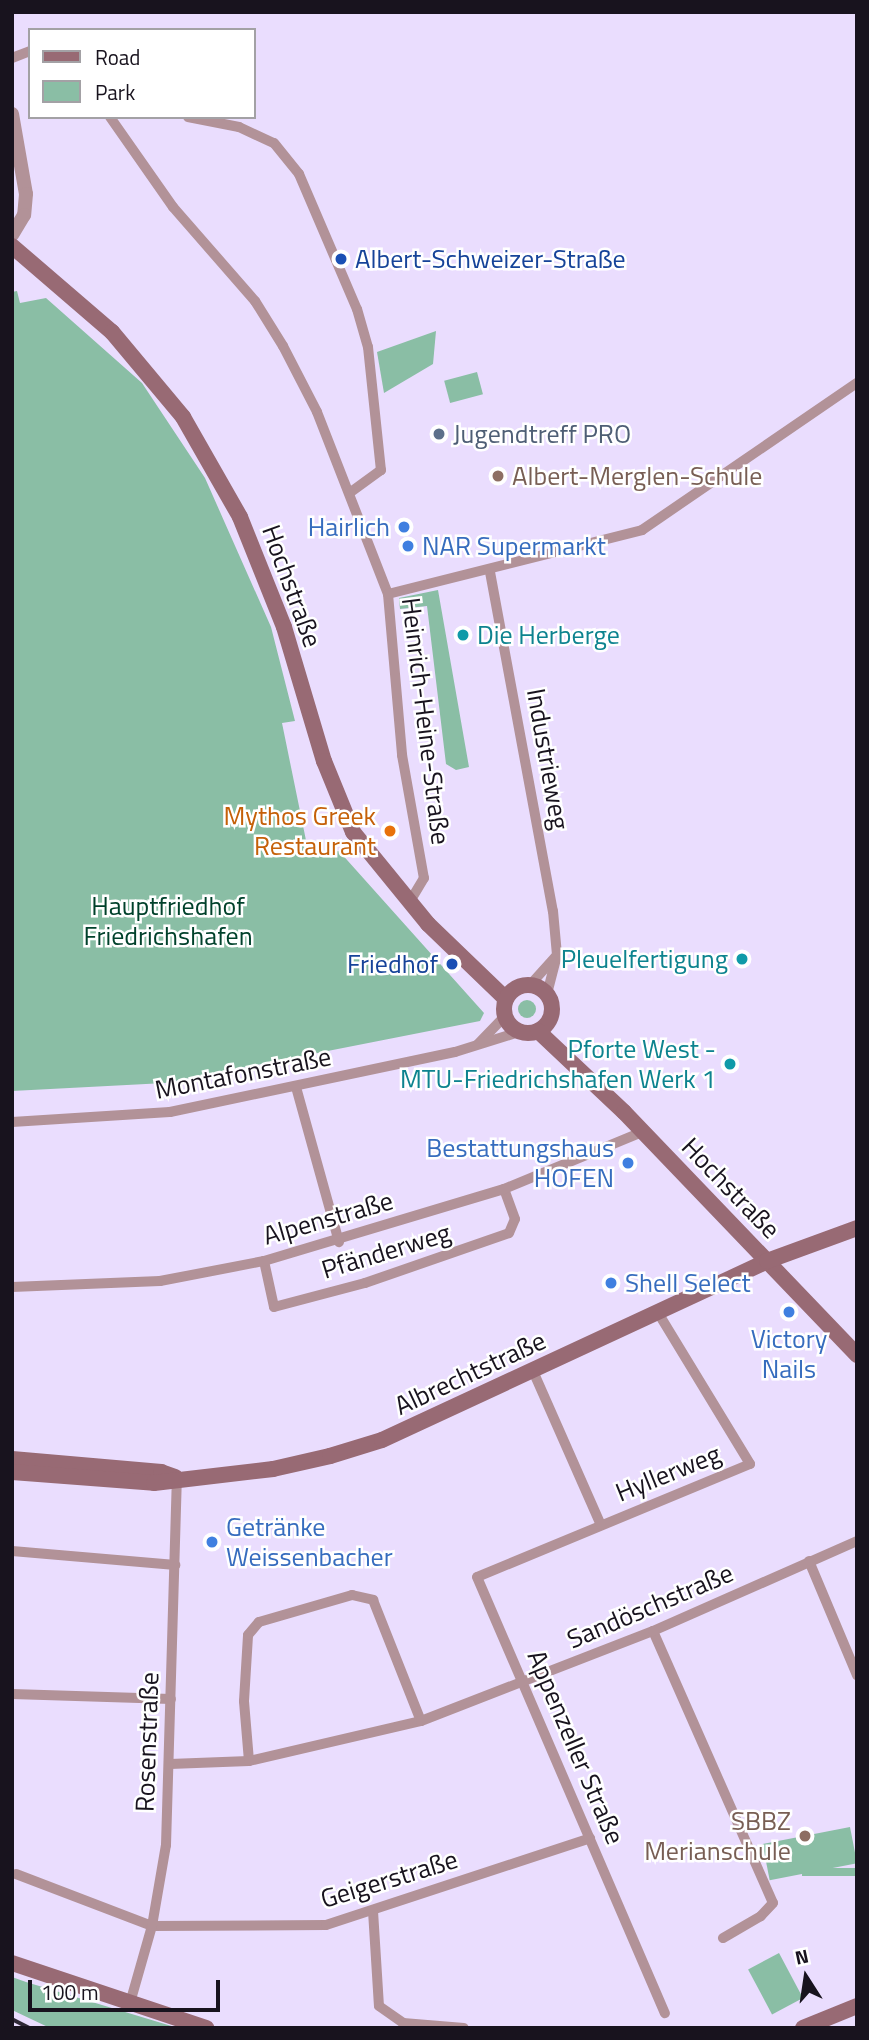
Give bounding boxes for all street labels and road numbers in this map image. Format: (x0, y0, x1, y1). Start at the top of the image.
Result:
street label: Hochstraße (255, 521, 329, 651)
street label: Heinrich-Heine-Straße (395, 596, 457, 846)
street label: Industrieweg (520, 686, 576, 832)
street label: Montafonstraße (152, 1041, 334, 1105)
street label: Hochstraße (675, 1131, 787, 1245)
street label: Alpenstraße (259, 1185, 397, 1251)
street label: Pfänderweg (318, 1217, 454, 1285)
street label: Albrechtstraße (390, 1324, 550, 1422)
street label: Hyllerweg (611, 1438, 725, 1508)
street label: Sandöschstraße (562, 1557, 738, 1655)
street label: Appenzeller Straße (521, 1645, 631, 1849)
street label: Rosenstraße (129, 1672, 165, 1812)
street label: Geigerstraße (317, 1843, 461, 1915)

